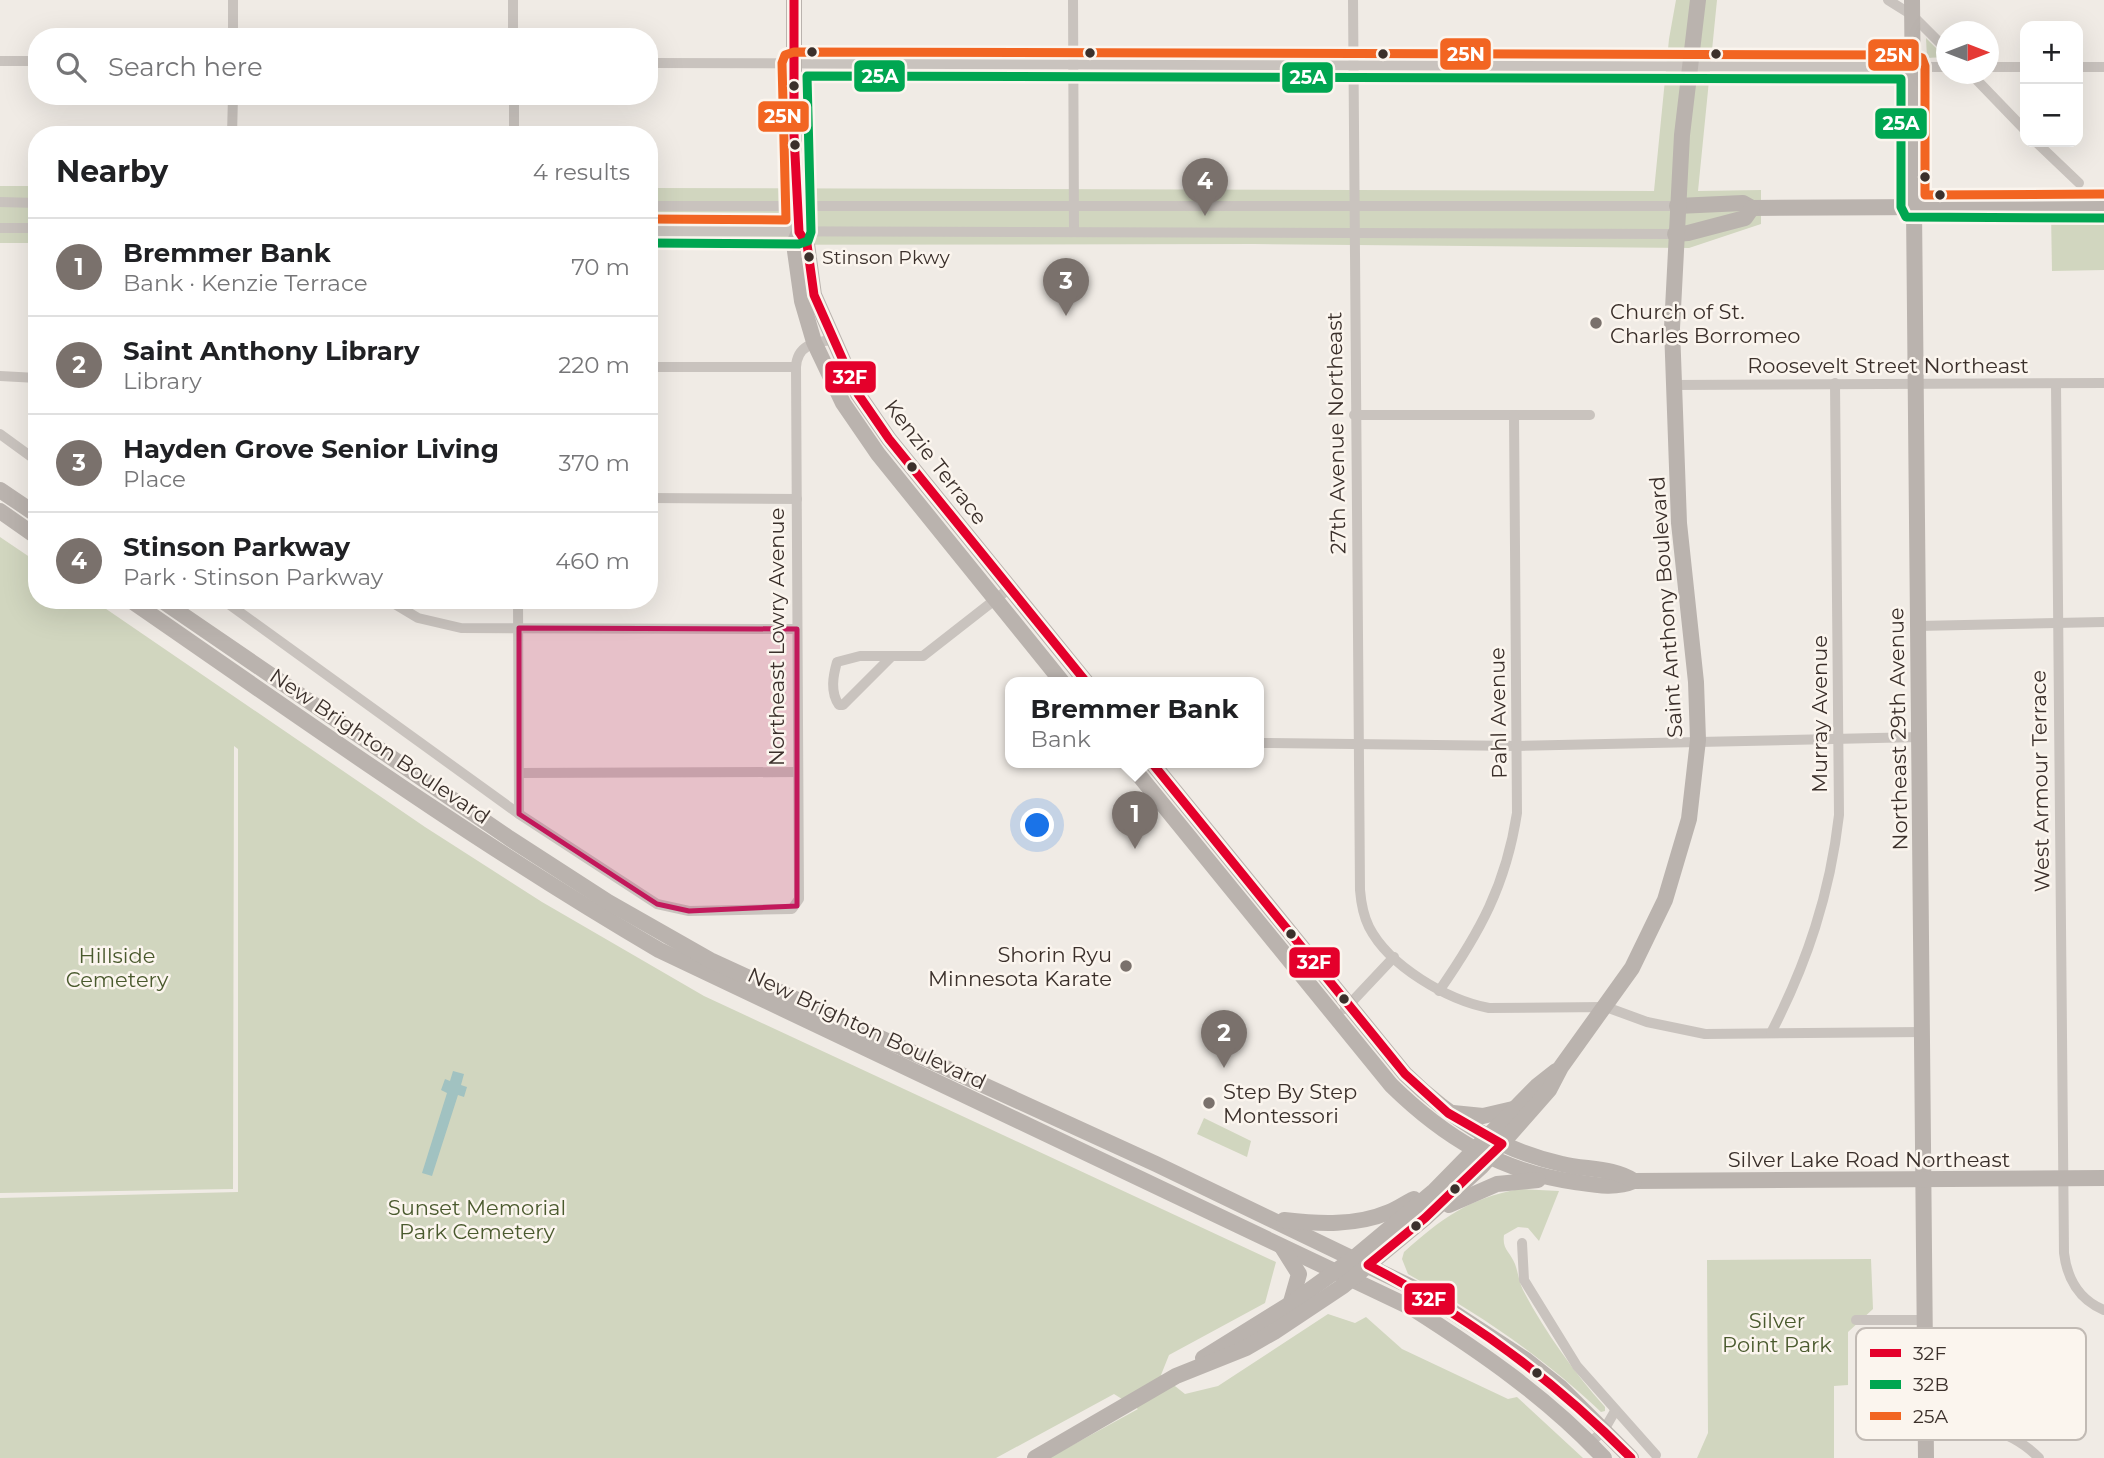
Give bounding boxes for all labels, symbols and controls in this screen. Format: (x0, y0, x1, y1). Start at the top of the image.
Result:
north arrow (1936, 21, 1999, 84)
map controls (2020, 21, 2083, 147)
button: + (2020, 21, 2083, 84)
search box (28, 28, 658, 105)
line badge: 25N (1439, 37, 1492, 71)
line badge: 25N (1867, 38, 1920, 72)
text: 25N (1447, 43, 1485, 66)
text: 25N (1875, 44, 1913, 67)
unlabelled marker (805, 45, 819, 59)
unlabelled marker (1083, 46, 1097, 60)
unlabelled marker (1376, 47, 1390, 61)
unlabelled marker (1709, 47, 1723, 61)
icon: search (52, 48, 90, 86)
text: Search here (108, 51, 263, 83)
line badge: 25A (853, 59, 906, 93)
line badge: 25A (1281, 61, 1334, 94)
text: 25A (861, 65, 899, 88)
text: 25A (1289, 66, 1327, 89)
unlabelled marker (787, 79, 801, 93)
button: − (2020, 84, 2083, 147)
line badge: 25N (757, 100, 810, 133)
text: 25N (764, 105, 802, 128)
line badge: 25A (1874, 107, 1928, 140)
text: 25A (1882, 112, 1920, 135)
unlabelled marker (788, 138, 802, 152)
text: Nearby (56, 153, 168, 190)
text: 4 results (533, 158, 630, 186)
pin: 4 (1182, 158, 1228, 216)
unlabelled marker (1918, 170, 1932, 184)
unlabelled marker (1933, 188, 1947, 202)
text: Bremmer Bank (123, 237, 331, 269)
place label: Stinson Pkwy (822, 246, 950, 269)
marker: Stinson Pkwy (802, 250, 816, 264)
text: 1 (74, 253, 84, 281)
text: 70 m (571, 253, 630, 281)
pin: 3 (1043, 258, 1089, 316)
text: Bank · Kenzie Terrace (123, 269, 368, 297)
place label: Church of St. Charles Borromeo (1610, 299, 1801, 348)
street label: 27th Avenue Northeast (1321, 312, 1351, 554)
marker: Church of St. Charles Borromeo (1588, 315, 1604, 331)
text: Saint Anthony Library (123, 335, 419, 367)
text: 2 (72, 351, 86, 379)
text: 220 m (558, 351, 630, 379)
street label: Roosevelt Street Northeast (1747, 353, 2029, 378)
line badge: 32F (824, 360, 877, 394)
text: 32F (832, 366, 867, 389)
text: Library (123, 367, 202, 395)
street label: Kenzie Terrace (879, 394, 993, 530)
text: Hayden Grove Senior Living (123, 433, 499, 465)
text: 3 (72, 449, 86, 477)
text: 370 m (559, 449, 630, 477)
unlabelled marker (905, 460, 919, 474)
text: Place (123, 465, 186, 493)
street label: Saint Anthony Boulevard (1644, 475, 1688, 739)
street label: Northeast Lowry Avenue (764, 508, 789, 766)
text: Stinson Parkway (123, 531, 350, 563)
text: 4 (71, 547, 87, 575)
text: 460 m (555, 547, 630, 575)
text: Park · Stinson Parkway (123, 563, 383, 591)
street label: Northeast 29th Avenue (1883, 607, 1913, 851)
street label: Murray Avenue (1807, 635, 1832, 793)
street label: Pahl Avenue (1484, 647, 1512, 779)
street label: New Brighton Boulevard (265, 663, 495, 829)
street label: West Armour Terrace (2026, 670, 2054, 892)
popup (1005, 677, 1264, 768)
text: Bremmer Bank (1031, 693, 1238, 725)
text: Bank (1031, 725, 1091, 753)
pin: 1 (1112, 791, 1158, 849)
your location (1020, 808, 1054, 842)
unlabelled marker (1284, 927, 1298, 941)
place label: Shorin Ryu Minnesota Karate (928, 942, 1112, 991)
park label: Hillside Cemetery (66, 943, 169, 992)
line badge: 32F (1288, 946, 1341, 979)
text: 32F (1296, 951, 1331, 974)
marker: Shorin Ryu Minnesota Karate (1118, 958, 1134, 974)
street label: New Brighton Boulevard (744, 962, 990, 1094)
unlabelled marker (1337, 992, 1351, 1006)
pin: 2 (1201, 1010, 1247, 1068)
place label: Step By Step Montessori (1223, 1079, 1357, 1128)
marker: Step By Step Montessori (1201, 1095, 1217, 1111)
street label: Silver Lake Road Northeast (1728, 1147, 2010, 1172)
unlabelled marker (1448, 1182, 1462, 1196)
park label: Sunset Memorial Park Cemetery (388, 1195, 566, 1244)
unlabelled marker (1409, 1219, 1423, 1233)
line badge: 32F (1403, 1282, 1456, 1316)
text: 32F (1411, 1288, 1446, 1311)
park label: Silver Point Park (1722, 1308, 1832, 1357)
legend (1856, 1328, 2086, 1440)
text: 32F (1913, 1342, 1946, 1365)
unlabelled marker (1530, 1366, 1544, 1380)
text: 32B (1913, 1373, 1949, 1396)
text: 25A (1913, 1405, 1949, 1428)

